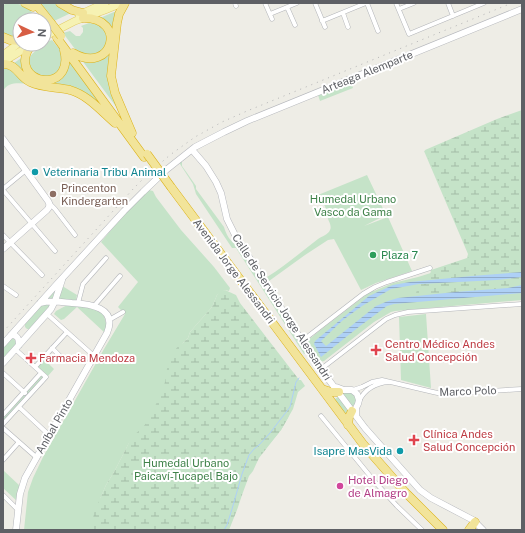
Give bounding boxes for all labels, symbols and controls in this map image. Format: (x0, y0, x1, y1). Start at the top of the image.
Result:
north arrow (12, 12, 52, 52)
text: N (36, 28, 48, 37)
street label: Arteaga Alemparte (320, 48, 414, 96)
place label: Veterinaria Tribu Animal (43, 166, 166, 178)
marker: Veterinaria Tribu Animal (30, 167, 40, 177)
place label: Princenton Kindergarten (61, 182, 128, 207)
marker: Princenton Kindergarten (48, 189, 58, 199)
park label: Humedal Urbano Vasco da Gama (310, 193, 396, 218)
street label: Avenida Jorge Alessandri (191, 216, 277, 326)
street label: Calle de Servicio Jorge Alessandri (230, 232, 334, 382)
place label: Plaza 7 (381, 249, 418, 261)
marker: Plaza 7 (368, 250, 378, 260)
place label: Centro Médico Andes Salud Concepción (385, 338, 495, 363)
marker: Centro Médico Andes Salud Concepción (370, 344, 382, 356)
place label: Farmacia Mendoza (39, 352, 135, 364)
marker: Farmacia Mendoza (26, 353, 36, 363)
street label: Marco Polo (439, 384, 497, 398)
street label: Aníbal Pinto (33, 396, 75, 456)
place label: Clínica Andes Salud Concepción (423, 428, 515, 453)
marker: Clínica Andes Salud Concepción (408, 434, 420, 446)
place label: Isapre MasVida (314, 445, 392, 457)
marker: Isapre MasVida (395, 446, 405, 456)
park label: Humedal Urbano Paicaví-Tucapel Bajo (134, 457, 238, 482)
place label: Hotel Diego de Almagro (348, 474, 408, 499)
marker: Hotel Diego de Almagro (335, 481, 345, 491)

